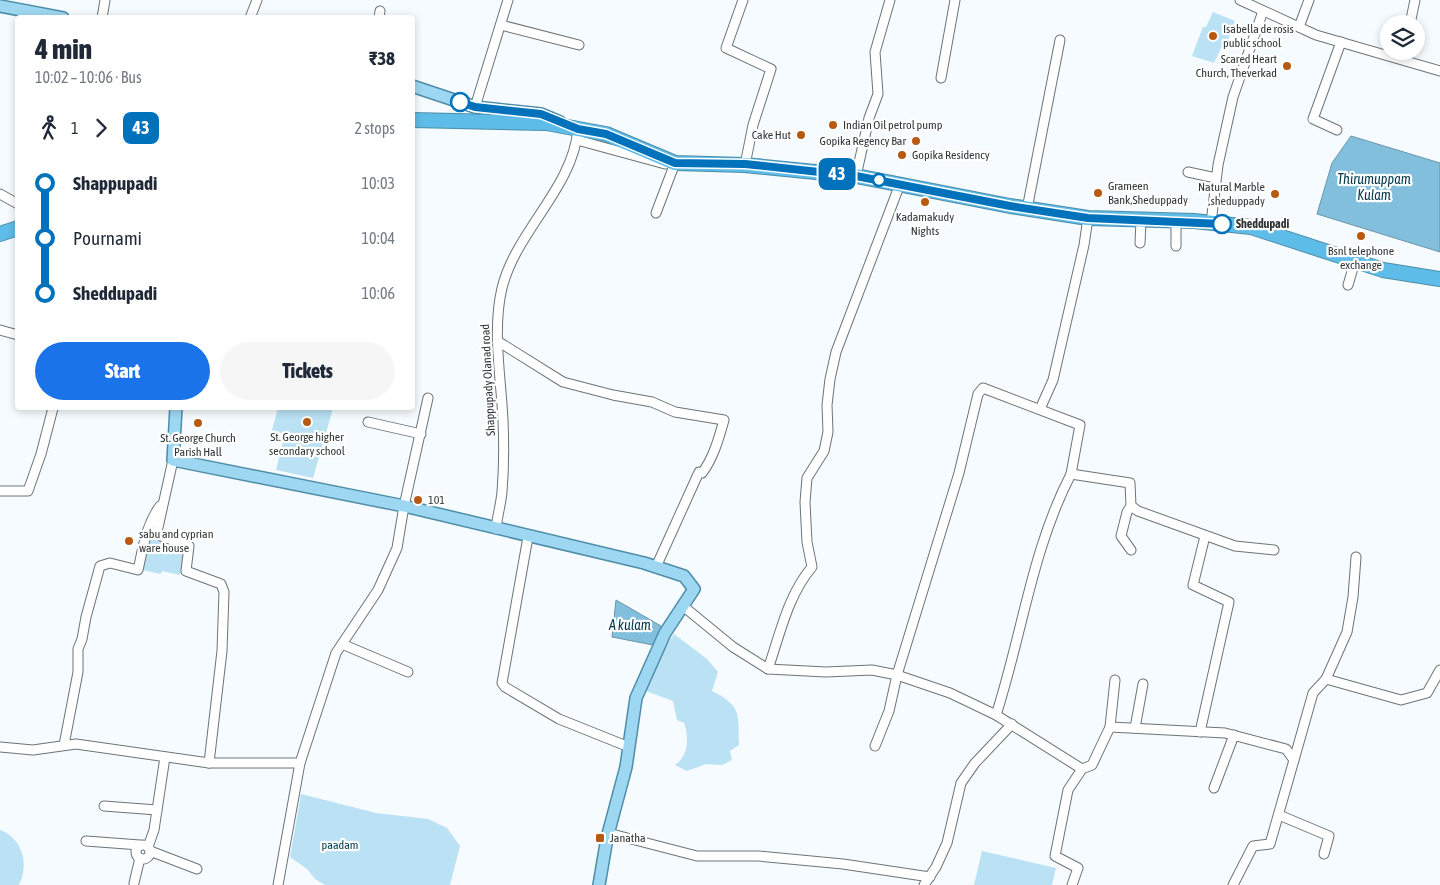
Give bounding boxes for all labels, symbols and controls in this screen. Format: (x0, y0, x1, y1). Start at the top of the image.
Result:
map controls (1380, 15, 1425, 60)
button: layers (1380, 15, 1425, 60)
place label: Isabella de rosis public school (1223, 22, 1294, 50)
marker: Isabella de rosis public school (1207, 30, 1219, 42)
text: 4 min (35, 33, 92, 65)
text: ₹38 (369, 47, 395, 69)
place label: Scared Heart Church, Theverkad (1196, 52, 1278, 80)
marker: Scared Heart Church, Theverkad (1281, 60, 1293, 72)
text: 10:02 – 10:06 · Bus (35, 68, 142, 86)
unlabelled marker (450, 92, 470, 112)
icon: walk (35, 114, 63, 142)
icon: forward (87, 114, 115, 142)
text: 43 (133, 117, 149, 138)
place label: Indian Oil petrol pump (843, 118, 943, 132)
text: 1 (71, 119, 79, 137)
text: 2 stops (354, 119, 395, 137)
marker: Indian Oil petrol pump (827, 119, 839, 131)
place label: Cake Hut (752, 128, 792, 142)
marker: Cake Hut (795, 129, 807, 141)
place label: Gopika Regency Bar (820, 134, 906, 148)
marker: Gopika Regency Bar (910, 135, 922, 147)
place label: Gopika Residency (912, 148, 990, 162)
marker: Gopika Residency (896, 149, 908, 161)
line badge: 43 (814, 158, 860, 190)
text: 43 (829, 163, 845, 184)
water label: Thirumuppam Kulam (1337, 171, 1411, 203)
text: Shappupadi (73, 172, 157, 194)
unlabelled marker (872, 173, 886, 187)
text: 10:03 (361, 174, 395, 192)
place label: Grameen Bank,Sheduppady (1108, 179, 1188, 207)
place label: Natural Marble ,sheduppady (1198, 180, 1265, 208)
marker: Grameen Bank,Sheduppady (1092, 187, 1104, 199)
marker: Natural Marble ,sheduppady (1269, 188, 1281, 200)
marker: Kadamakudy Nights (919, 196, 931, 208)
place label: Kadamakudy Nights (896, 210, 954, 238)
marker: Sheddupadi (1212, 214, 1232, 234)
place label: Sheddupadi (1236, 217, 1289, 231)
text: Pournami (73, 227, 142, 249)
text: 10:04 (361, 229, 395, 247)
marker: Bsnl telephone exchange (1355, 230, 1367, 242)
place label: Bsnl telephone exchange (1328, 244, 1394, 272)
text: Sheddupadi (73, 282, 157, 304)
text: 10:06 (361, 284, 395, 302)
street label: Shappupady Olanad road (478, 324, 498, 436)
button: Start (35, 342, 210, 400)
button: Tickets (220, 342, 395, 400)
marker: St. George higher secondary school (301, 416, 313, 428)
marker: St. George Church Parish Hall (192, 417, 204, 429)
place label: St. George higher secondary school (269, 430, 346, 458)
place label: St. George Church Parish Hall (160, 431, 236, 459)
place label: 101 (428, 493, 445, 507)
marker: 101 (412, 494, 424, 506)
place label: sabu and cyprian ware house (139, 527, 213, 555)
marker: sabu and cyprian ware house (123, 535, 135, 547)
water label: A kulam (608, 617, 651, 633)
place label: Janatha (610, 831, 646, 845)
marker: Janatha (594, 832, 606, 844)
park label: paadam (322, 838, 358, 852)

